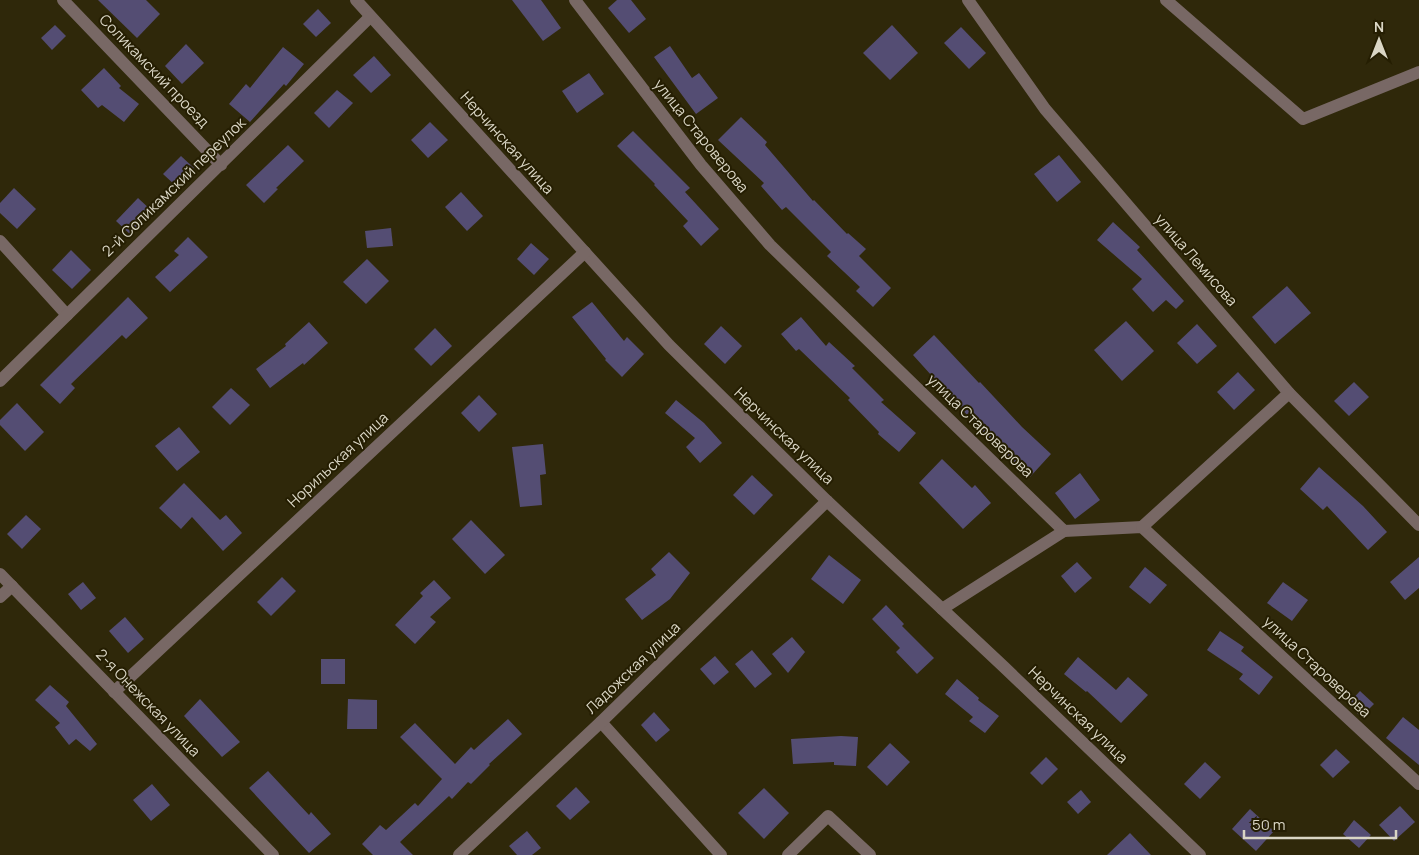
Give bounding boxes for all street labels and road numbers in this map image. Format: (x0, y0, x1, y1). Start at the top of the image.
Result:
street label: Соликамский проезд (95, 9, 214, 132)
street label: улица Староверова (649, 75, 754, 197)
street label: Нерчинская улица (456, 87, 559, 198)
street label: 2-й Соликамский переулок (97, 112, 251, 261)
street label: улица Лемисова (1150, 209, 1243, 311)
street label: улица Староверова (923, 369, 1038, 482)
street label: Нерчинская улица (730, 383, 839, 489)
street label: Норильская улица (283, 407, 393, 512)
street label: улица Староверова (1259, 611, 1376, 722)
street label: Ладожская улица (581, 617, 685, 718)
street label: 2-я Онежская улица (91, 644, 205, 761)
street label: Нерчинская улица (1024, 662, 1133, 768)

